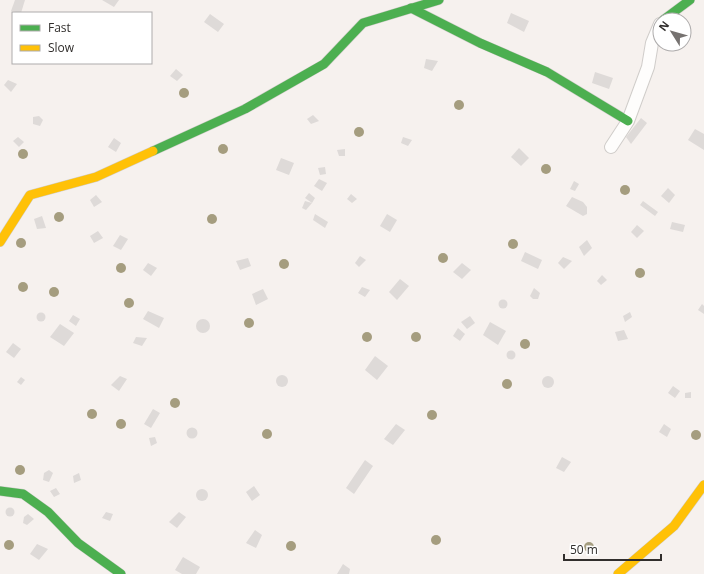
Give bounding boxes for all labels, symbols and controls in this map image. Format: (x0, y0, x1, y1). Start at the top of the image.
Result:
legend (12, 12, 152, 64)
north arrow (652, 12, 692, 52)
text: N (655, 18, 672, 34)
text: Fast (48, 19, 71, 36)
text: Slow (48, 39, 75, 56)
scale bar (564, 536, 661, 562)
text: 50 m (570, 541, 598, 558)

